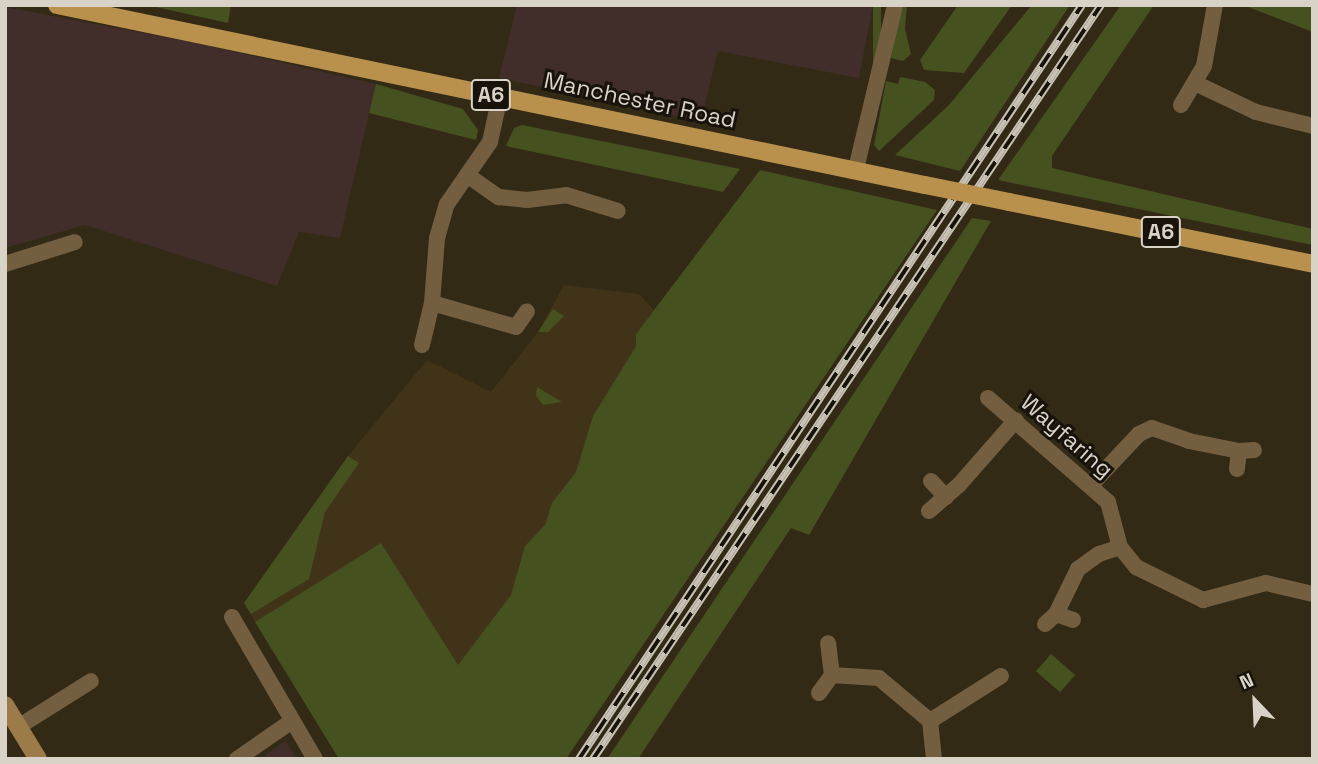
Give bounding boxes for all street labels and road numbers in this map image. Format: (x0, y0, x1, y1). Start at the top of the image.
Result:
street label: Manchester Road (542, 66, 738, 134)
road number: A6 (470, 78, 512, 112)
road number: A6 (1140, 215, 1182, 250)
street label: Wayfaring (1015, 388, 1119, 484)

